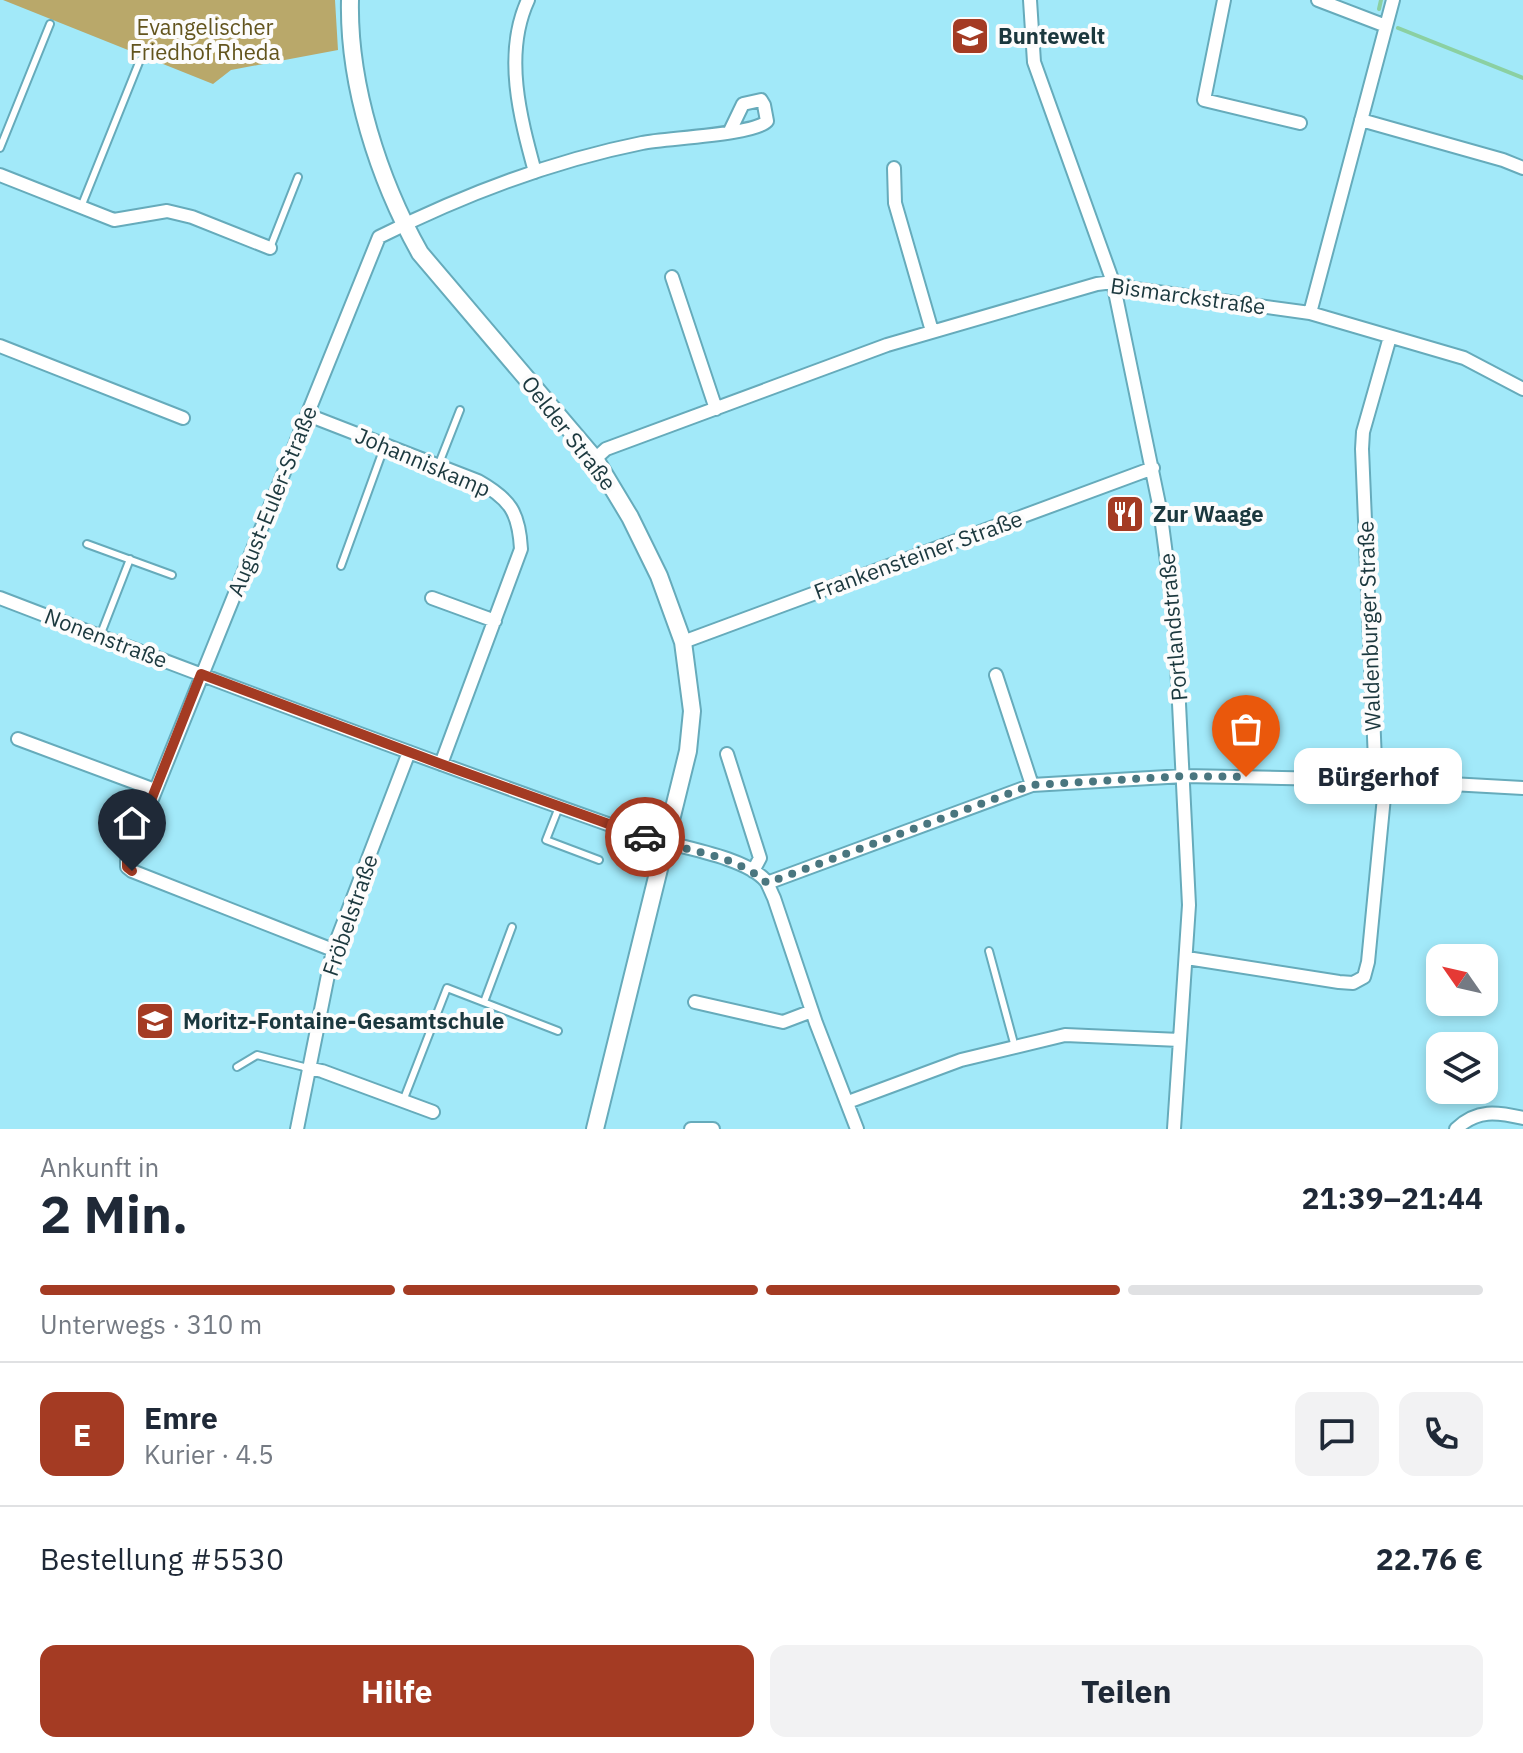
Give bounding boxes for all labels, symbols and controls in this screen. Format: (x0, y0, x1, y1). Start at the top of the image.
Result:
park label: Evangelischer Friedhof Rheda (130, 12, 280, 66)
school or university icon: Buntewelt (949, 15, 991, 57)
place label: Buntewelt (998, 21, 1105, 50)
street label: Bismarckstraße (1109, 270, 1267, 321)
street label: Oelder Straße (515, 369, 623, 496)
street label: August-Euler-Straße (220, 401, 323, 600)
street label: Johanniskamp (351, 420, 495, 503)
restaurant icon: Zur Waage (1104, 493, 1146, 535)
place label: Zur Waage (1153, 499, 1264, 528)
street label: Frankensteiner Straße (810, 503, 1026, 606)
street label: Waldenburger Straße (1350, 520, 1387, 732)
street label: Portlandstraße (1152, 552, 1193, 702)
street label: Nonenstraße (41, 601, 172, 674)
pin (1212, 695, 1280, 777)
icon: bag (1224, 707, 1268, 751)
callout: Bürgerhof (1294, 749, 1462, 805)
text: Bürgerhof (1317, 759, 1439, 793)
pin (98, 789, 166, 871)
courier (605, 797, 685, 877)
icon: home (110, 801, 154, 845)
icon: car (623, 815, 667, 859)
street label: Fröbelstraße (315, 850, 384, 980)
north arrow (1426, 944, 1498, 1016)
map controls (1426, 944, 1498, 1104)
school or university icon: Moritz-Fontaine-Gesamtschule (134, 1000, 176, 1042)
place label: Moritz-Fontaine-Gesamtschule (183, 1006, 504, 1035)
button: layers (1426, 1032, 1498, 1104)
text: Ankunft in (40, 1150, 159, 1184)
text: 21:39–21:44 (1302, 1178, 1483, 1217)
text: 2 Min. (40, 1180, 188, 1247)
text: Unterwegs · 310 m (40, 1307, 262, 1341)
button: chat (1295, 1392, 1379, 1476)
button: phone (1399, 1392, 1483, 1476)
text: Emre (144, 1398, 218, 1437)
text: E (73, 1415, 91, 1454)
text: Kurier · 4.5 (144, 1437, 274, 1471)
text: Bestellung #5530 (40, 1539, 284, 1578)
text: 22.76 € (1376, 1539, 1483, 1578)
button: Hilfe (40, 1645, 754, 1737)
button: Teilen (770, 1645, 1483, 1737)

